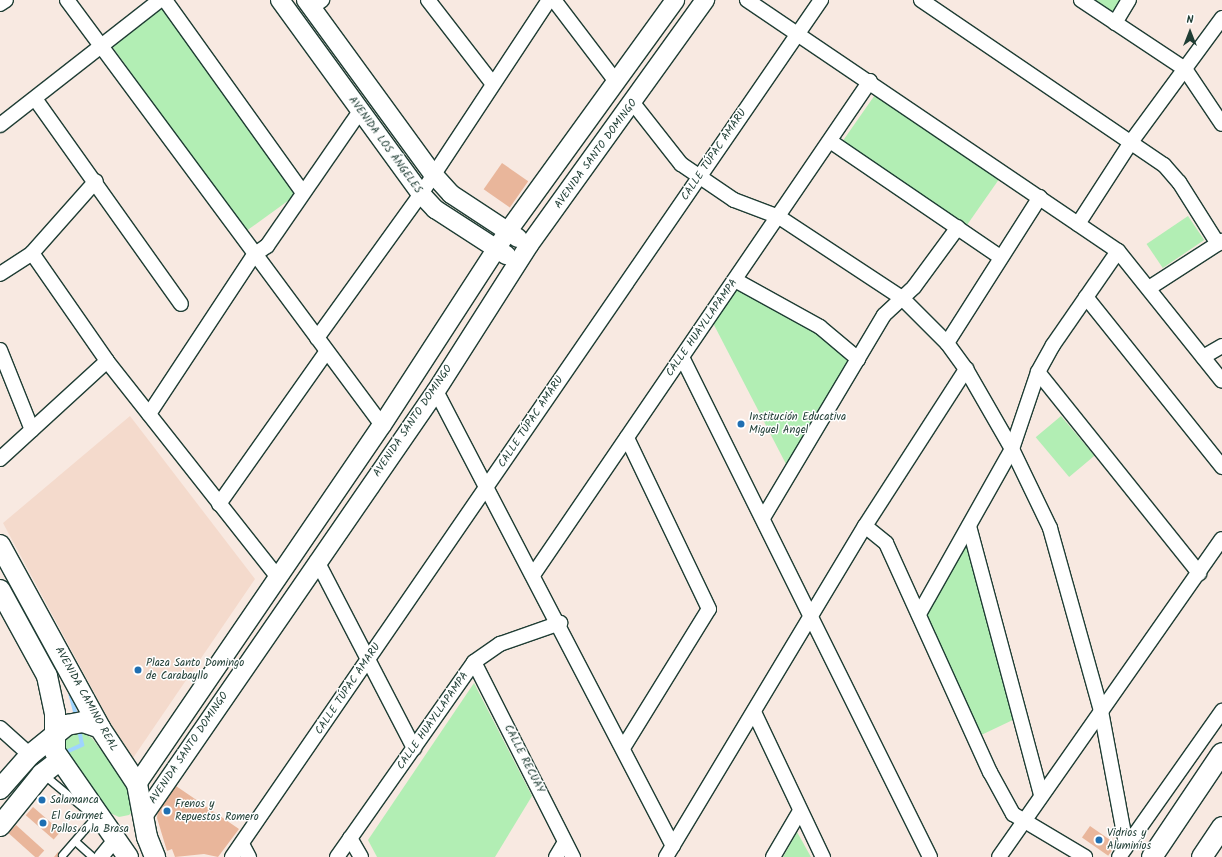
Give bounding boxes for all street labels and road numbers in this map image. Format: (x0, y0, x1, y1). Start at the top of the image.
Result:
street label: AVENIDA LOS ÁNGELES (345, 94, 425, 196)
street label: AVENIDA SANTO DOMINGO (552, 97, 640, 211)
street label: CALLE TÚPAC AMARU (679, 107, 749, 203)
street label: CALLE HUAYLLAPAMPA (663, 277, 741, 379)
street label: AVENIDA SANTO DOMINGO (371, 363, 455, 479)
street label: CALLE TÚPAC AMARU (496, 374, 566, 470)
street label: CALLE TÚPAC AMARU (313, 641, 383, 737)
street label: AVENIDA CAMINO REAL (52, 644, 120, 754)
street label: CALLE HUAYLLAPAMPA (394, 670, 472, 772)
street label: AVENIDA SANTO DOMINGO (147, 690, 231, 806)
street label: CALLE RECUAY (501, 723, 547, 795)

